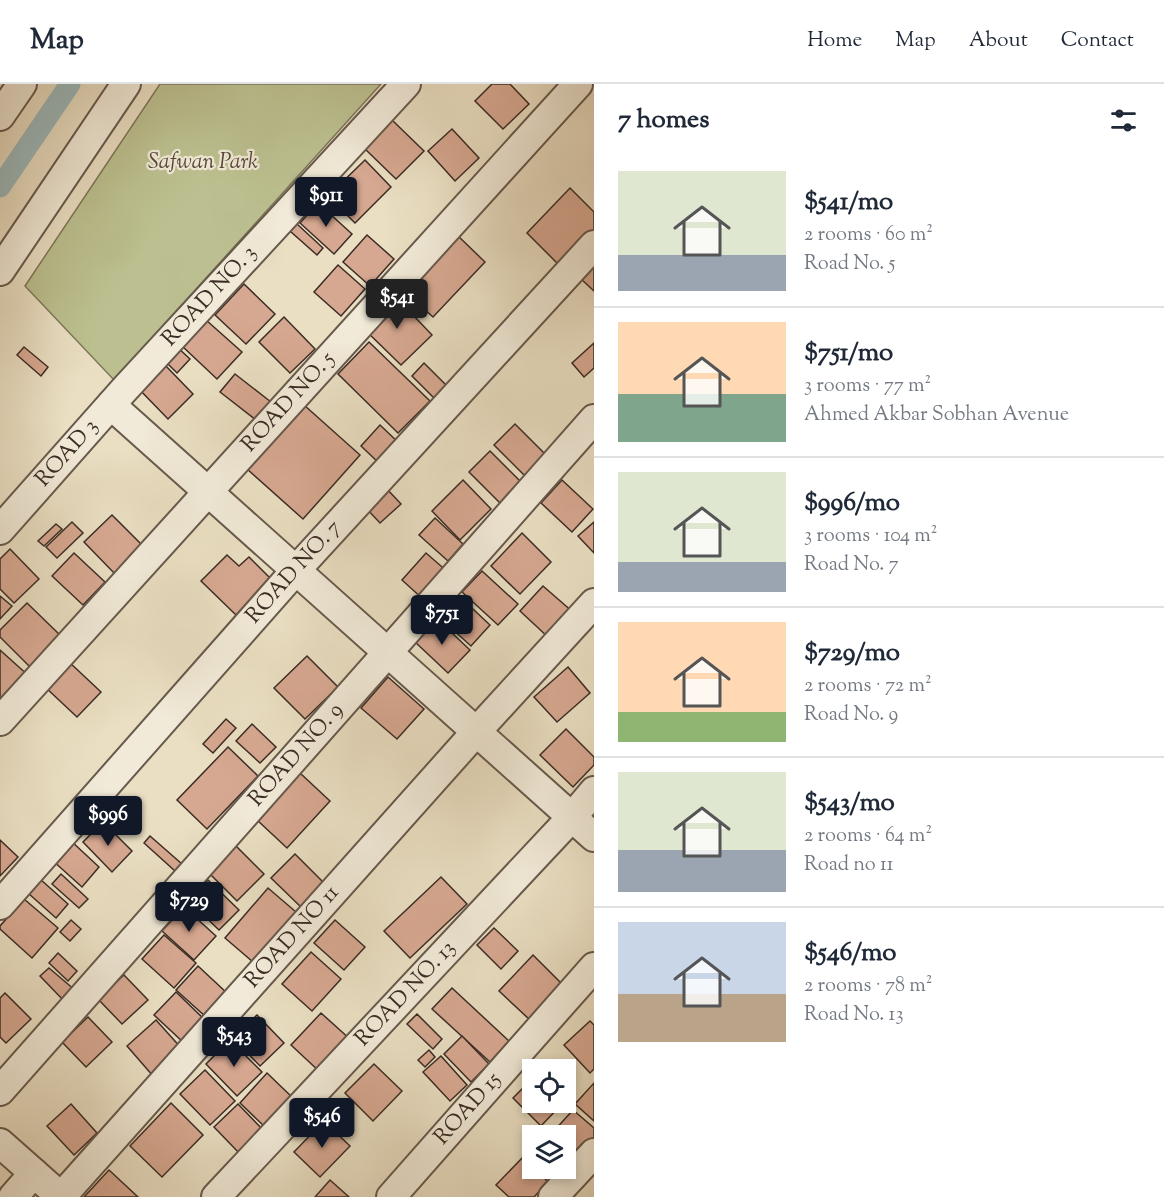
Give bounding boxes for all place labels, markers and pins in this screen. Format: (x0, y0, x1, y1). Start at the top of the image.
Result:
pin: $911 (290, 177, 362, 228)
pin: $541 (361, 279, 433, 330)
pin: $751 (406, 595, 478, 646)
pin: $996 (72, 796, 144, 847)
pin: $729 (153, 882, 225, 933)
pin: $543 (198, 1017, 270, 1068)
pin: $546 (286, 1098, 358, 1149)

